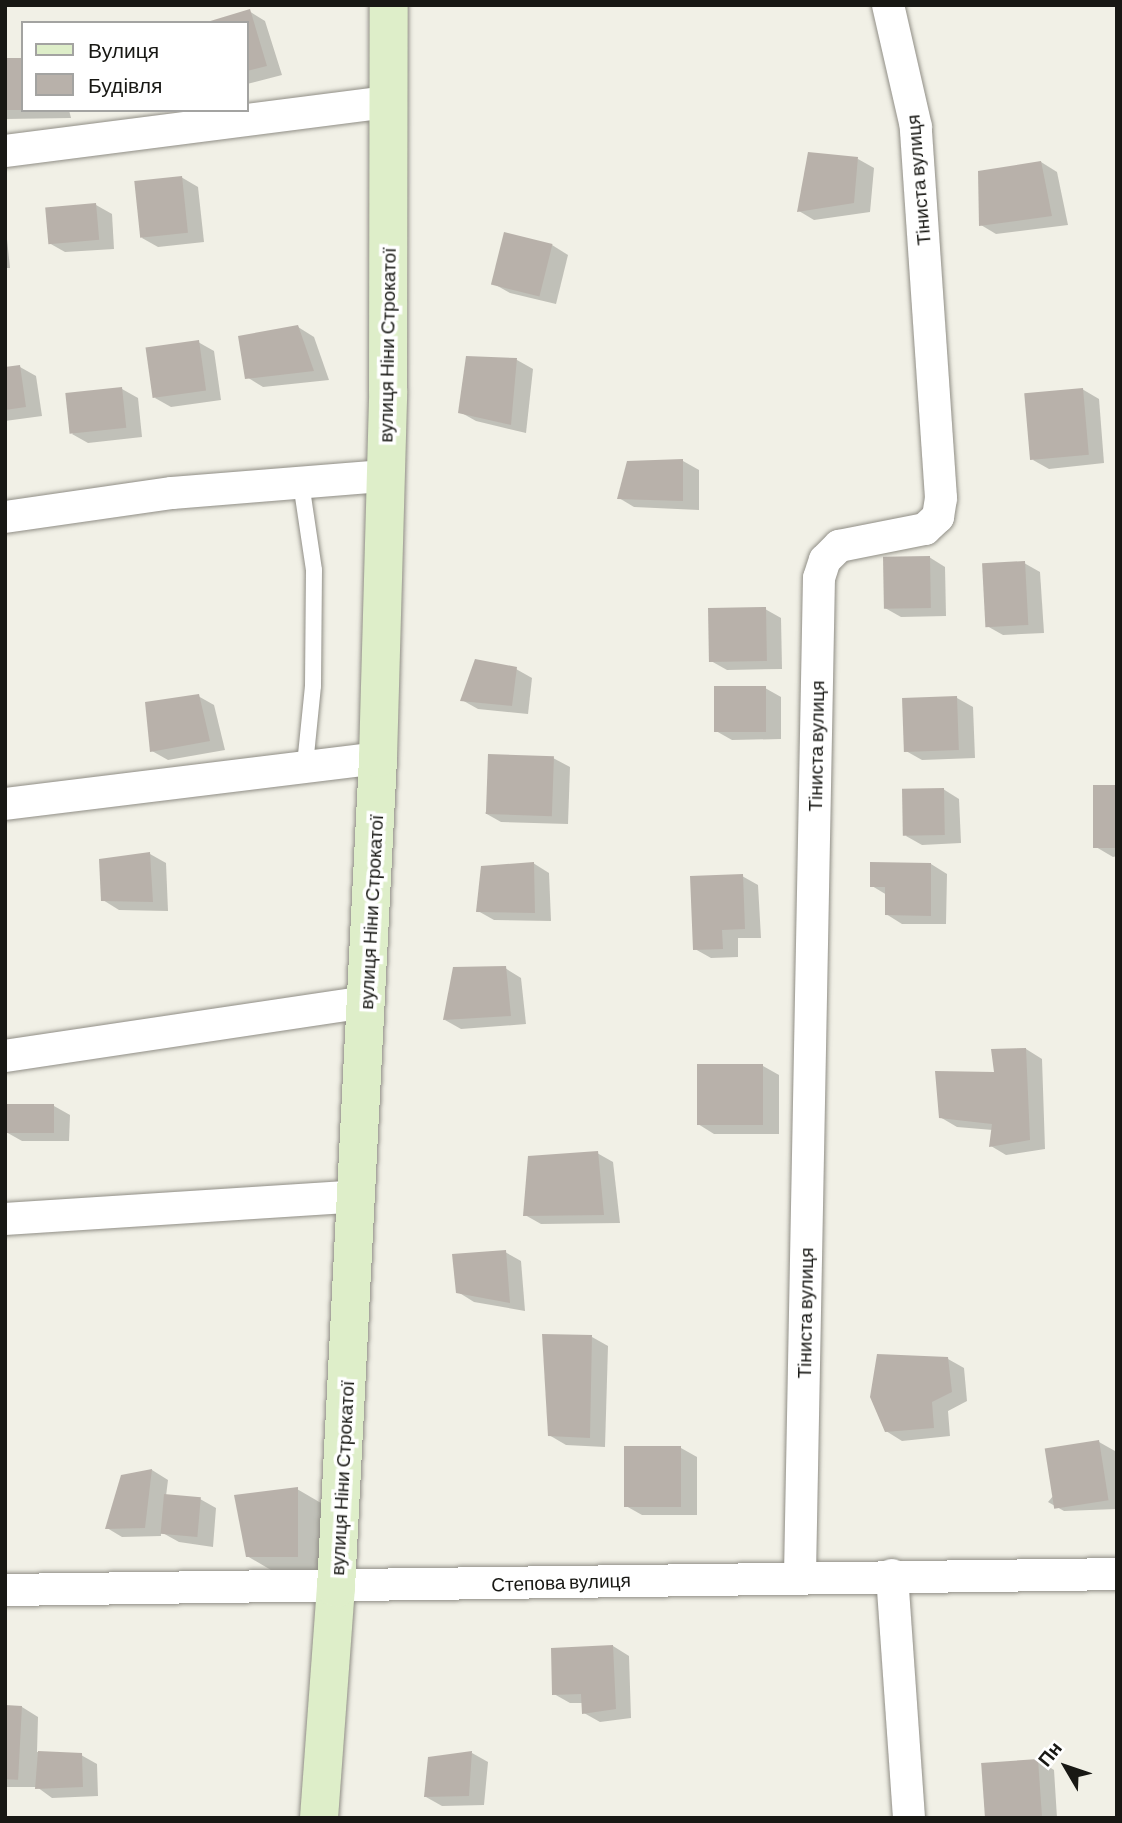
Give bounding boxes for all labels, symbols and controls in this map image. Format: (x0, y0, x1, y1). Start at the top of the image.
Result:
legend (21, 21, 248, 112)
text: Вулиця (88, 37, 159, 62)
text: Будівля (88, 72, 162, 97)
street label: Тіниста вулиця (901, 114, 935, 246)
street label: вулиця Ніни Строкатої (374, 247, 400, 443)
street label: Тіниста вулиця (803, 680, 829, 812)
street label: вулиця Ніни Строкатої (355, 814, 387, 1010)
street label: Тіниста вулиця (792, 1247, 818, 1379)
street label: вулиця Ніни Строкатої (326, 1380, 358, 1576)
street label: Степова вулиця (491, 1568, 631, 1596)
north arrow (1031, 1732, 1101, 1802)
text: Пн (1032, 1736, 1066, 1770)

